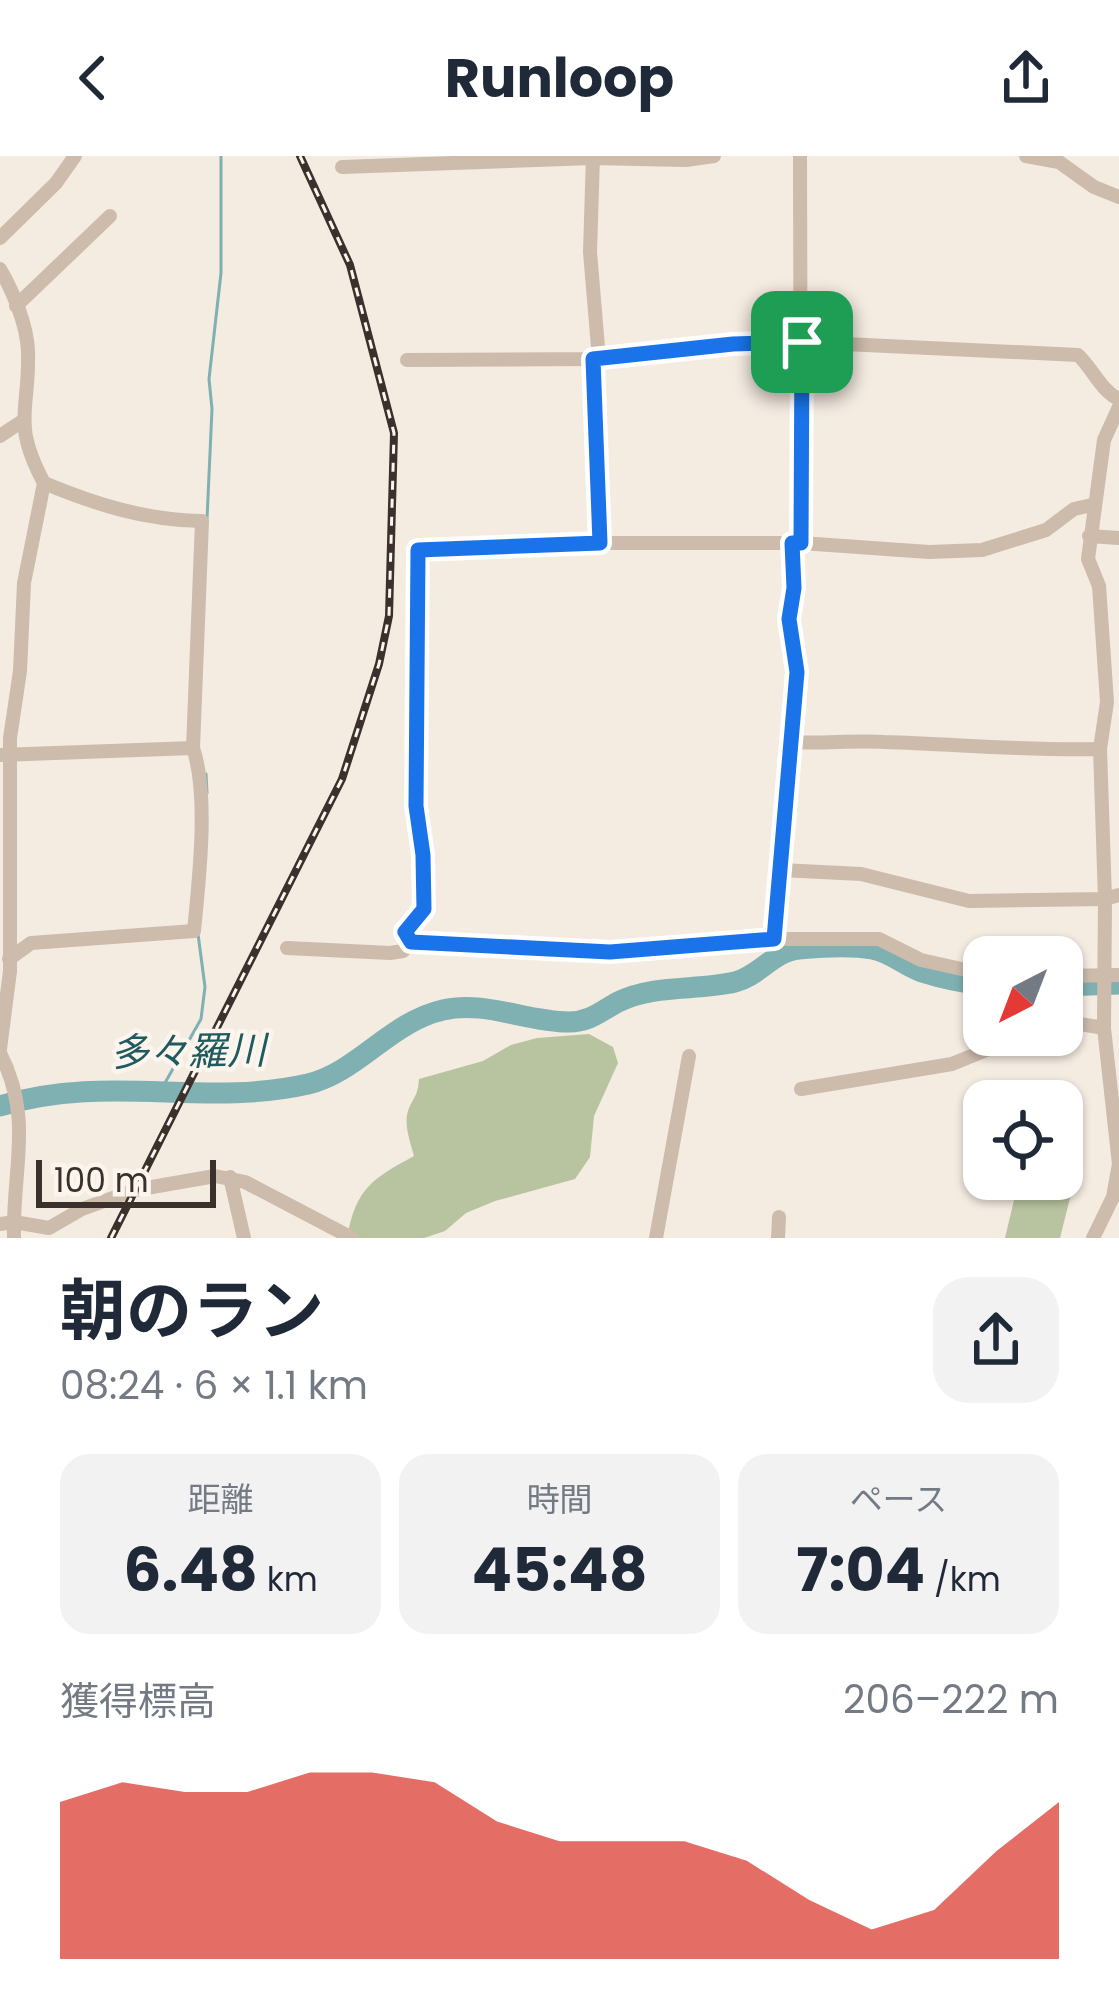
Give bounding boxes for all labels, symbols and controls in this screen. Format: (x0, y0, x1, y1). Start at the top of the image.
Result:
text: Runloop (445, 40, 674, 116)
icon: back (60, 45, 126, 111)
icon: share (993, 45, 1059, 111)
pin (751, 291, 853, 393)
icon: arrive (769, 309, 835, 375)
north arrow (963, 936, 1083, 1056)
map controls (963, 936, 1083, 1200)
water label: 多々羅川 (110, 1023, 270, 1080)
button: locate (963, 1080, 1083, 1200)
scale bar (36, 1154, 216, 1207)
text: 100 m (54, 1157, 149, 1204)
text: 朝のラン (60, 1265, 324, 1357)
button: share (933, 1277, 1059, 1403)
text: 08:24 · 6 × 1.1 km (60, 1358, 368, 1413)
text: 距離 (188, 1476, 254, 1523)
text: 時間 (527, 1476, 593, 1523)
text: ペース (850, 1476, 947, 1523)
text: 6.48 (123, 1528, 258, 1612)
text: 45:48 (471, 1528, 648, 1612)
text: 7:04 (796, 1528, 925, 1612)
text: km (258, 1556, 318, 1603)
text: /km (925, 1556, 1001, 1603)
text: 206–222 m (843, 1672, 1059, 1727)
text: 獲得標高 (60, 1674, 216, 1729)

